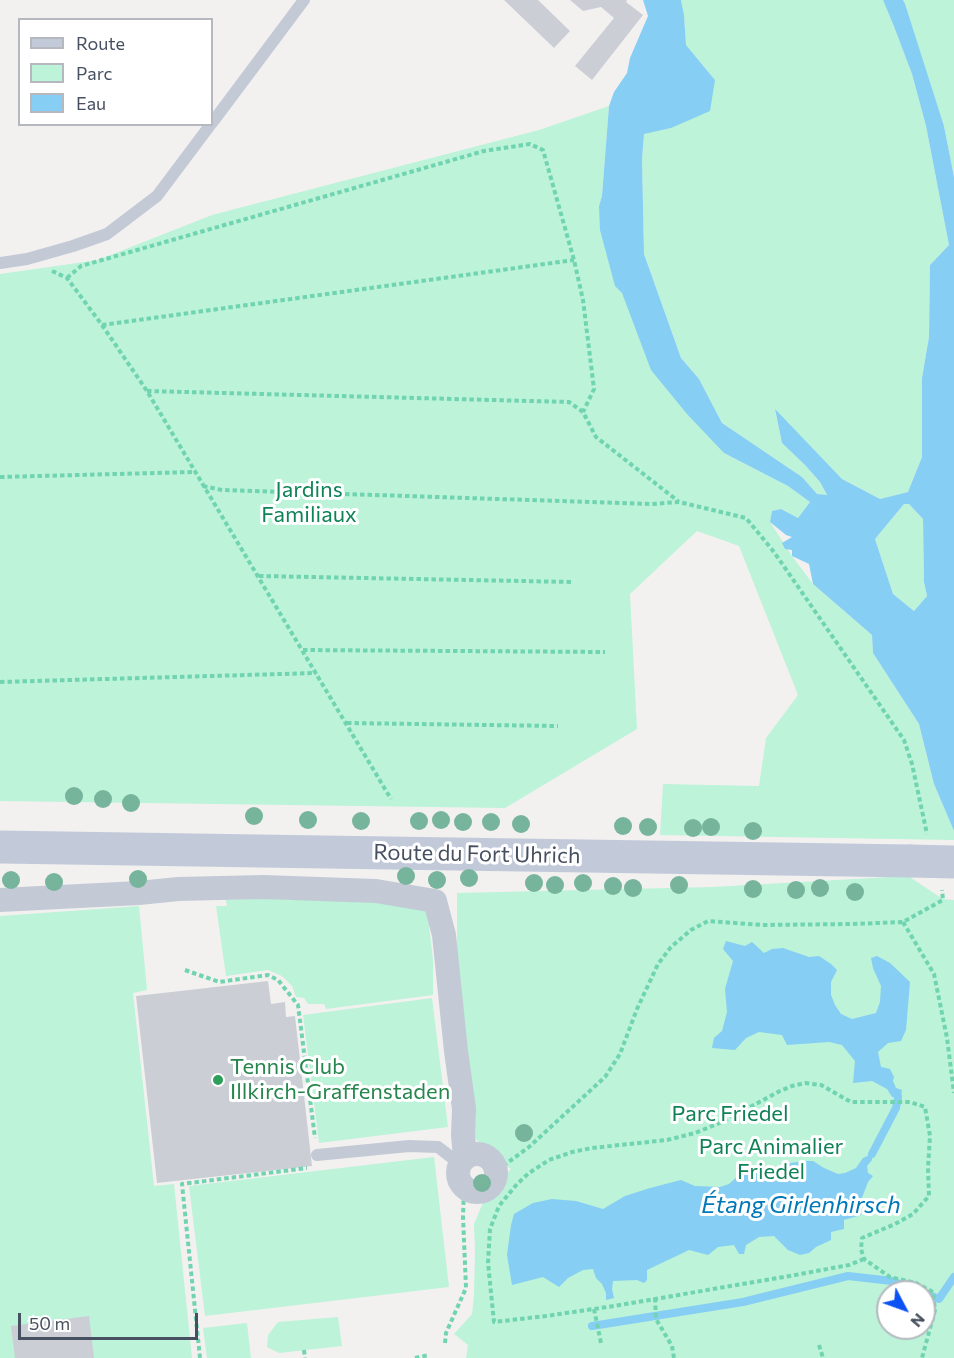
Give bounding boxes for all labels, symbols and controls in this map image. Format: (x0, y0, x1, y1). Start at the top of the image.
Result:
legend (18, 18, 213, 126)
text: Route (76, 32, 125, 54)
text: Parc (76, 62, 113, 84)
text: Eau (76, 92, 106, 114)
park label: Jardins Familiaux (261, 477, 357, 528)
street label: Route du Fort Uhrich (373, 839, 581, 869)
place label: Tennis Club Illkirch-Graffenstaden (230, 1054, 450, 1106)
marker: Tennis Club Illkirch-Graffenstaden (211, 1073, 225, 1087)
park label: Parc Friedel (671, 1101, 789, 1127)
park label: Parc Animalier Friedel (699, 1134, 843, 1186)
water label: Étang Girlenhirsch (701, 1191, 901, 1219)
north arrow (876, 1280, 936, 1340)
scale bar (21, 1301, 201, 1339)
text: N (907, 1310, 930, 1332)
text: 50 m (29, 1312, 70, 1334)

